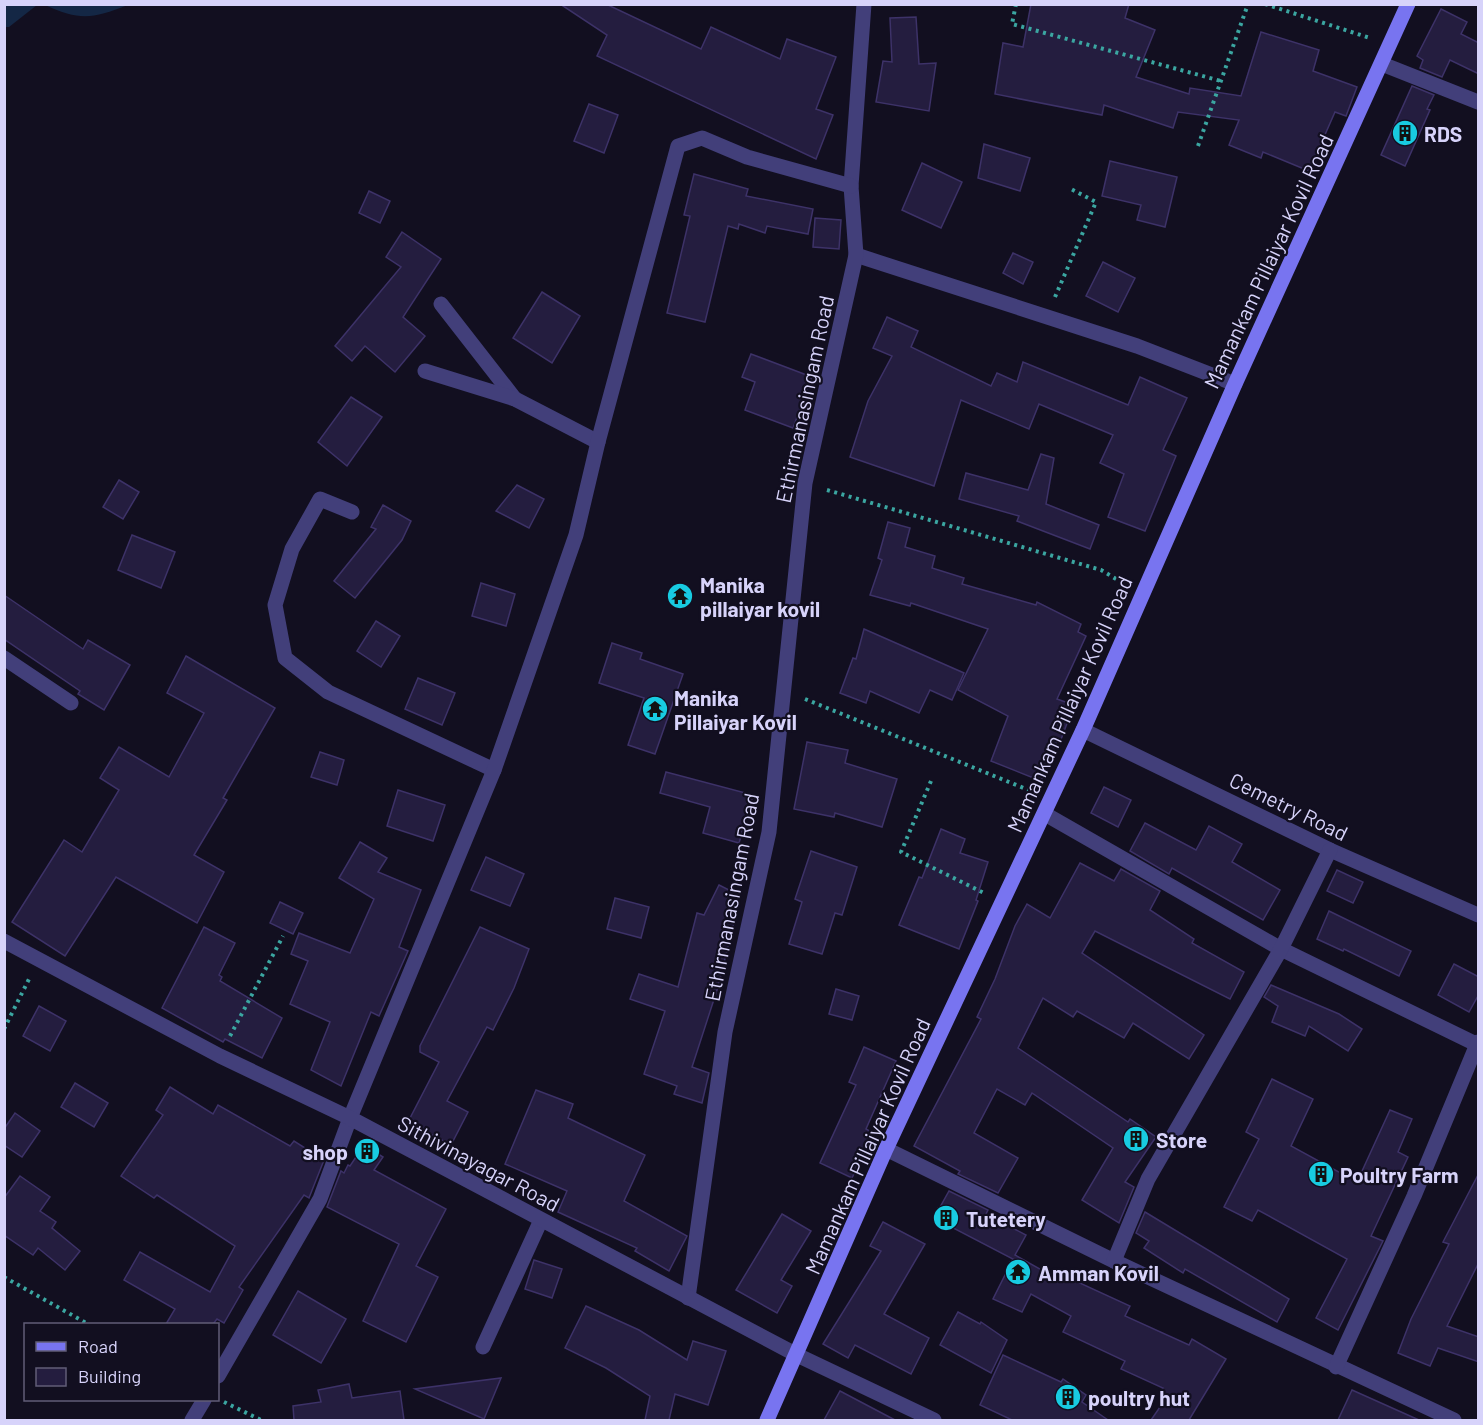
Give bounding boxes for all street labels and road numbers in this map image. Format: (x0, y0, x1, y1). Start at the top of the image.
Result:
street label: Mamankam Pillaiyar Kovil Road (1198, 130, 1338, 392)
street label: Ethirmanasingam Road (770, 293, 838, 505)
street label: Mamankam Pillaiyar Kovil Road (1001, 572, 1137, 836)
street label: Cemetry Road (1226, 767, 1352, 845)
street label: Ethirmanasingam Road (699, 791, 763, 1003)
street label: Mamankam Pillaiyar Kovil Road (799, 1014, 935, 1278)
street label: Sithivinayagar Road (394, 1110, 564, 1216)

